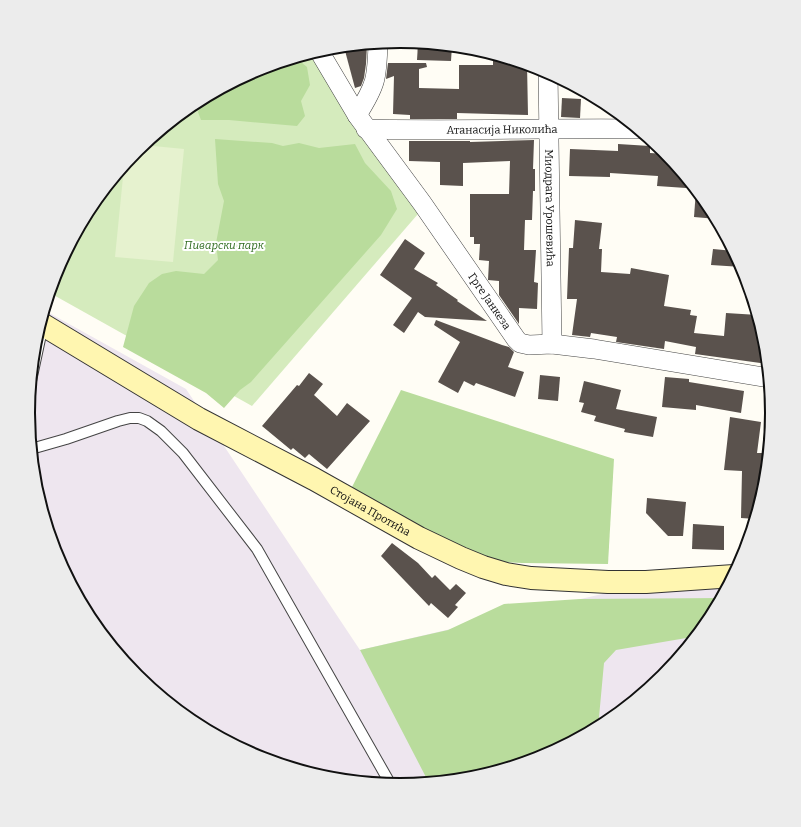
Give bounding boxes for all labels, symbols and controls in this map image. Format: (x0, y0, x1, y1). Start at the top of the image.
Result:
street label: Атанасија Николића (446, 123, 558, 137)
street label: Миодрага Урошевића (542, 149, 557, 267)
park label: Пиварски парк (184, 239, 265, 252)
street label: Грге Јанкеза (465, 271, 513, 332)
street label: Стојана Протића (328, 483, 413, 539)

